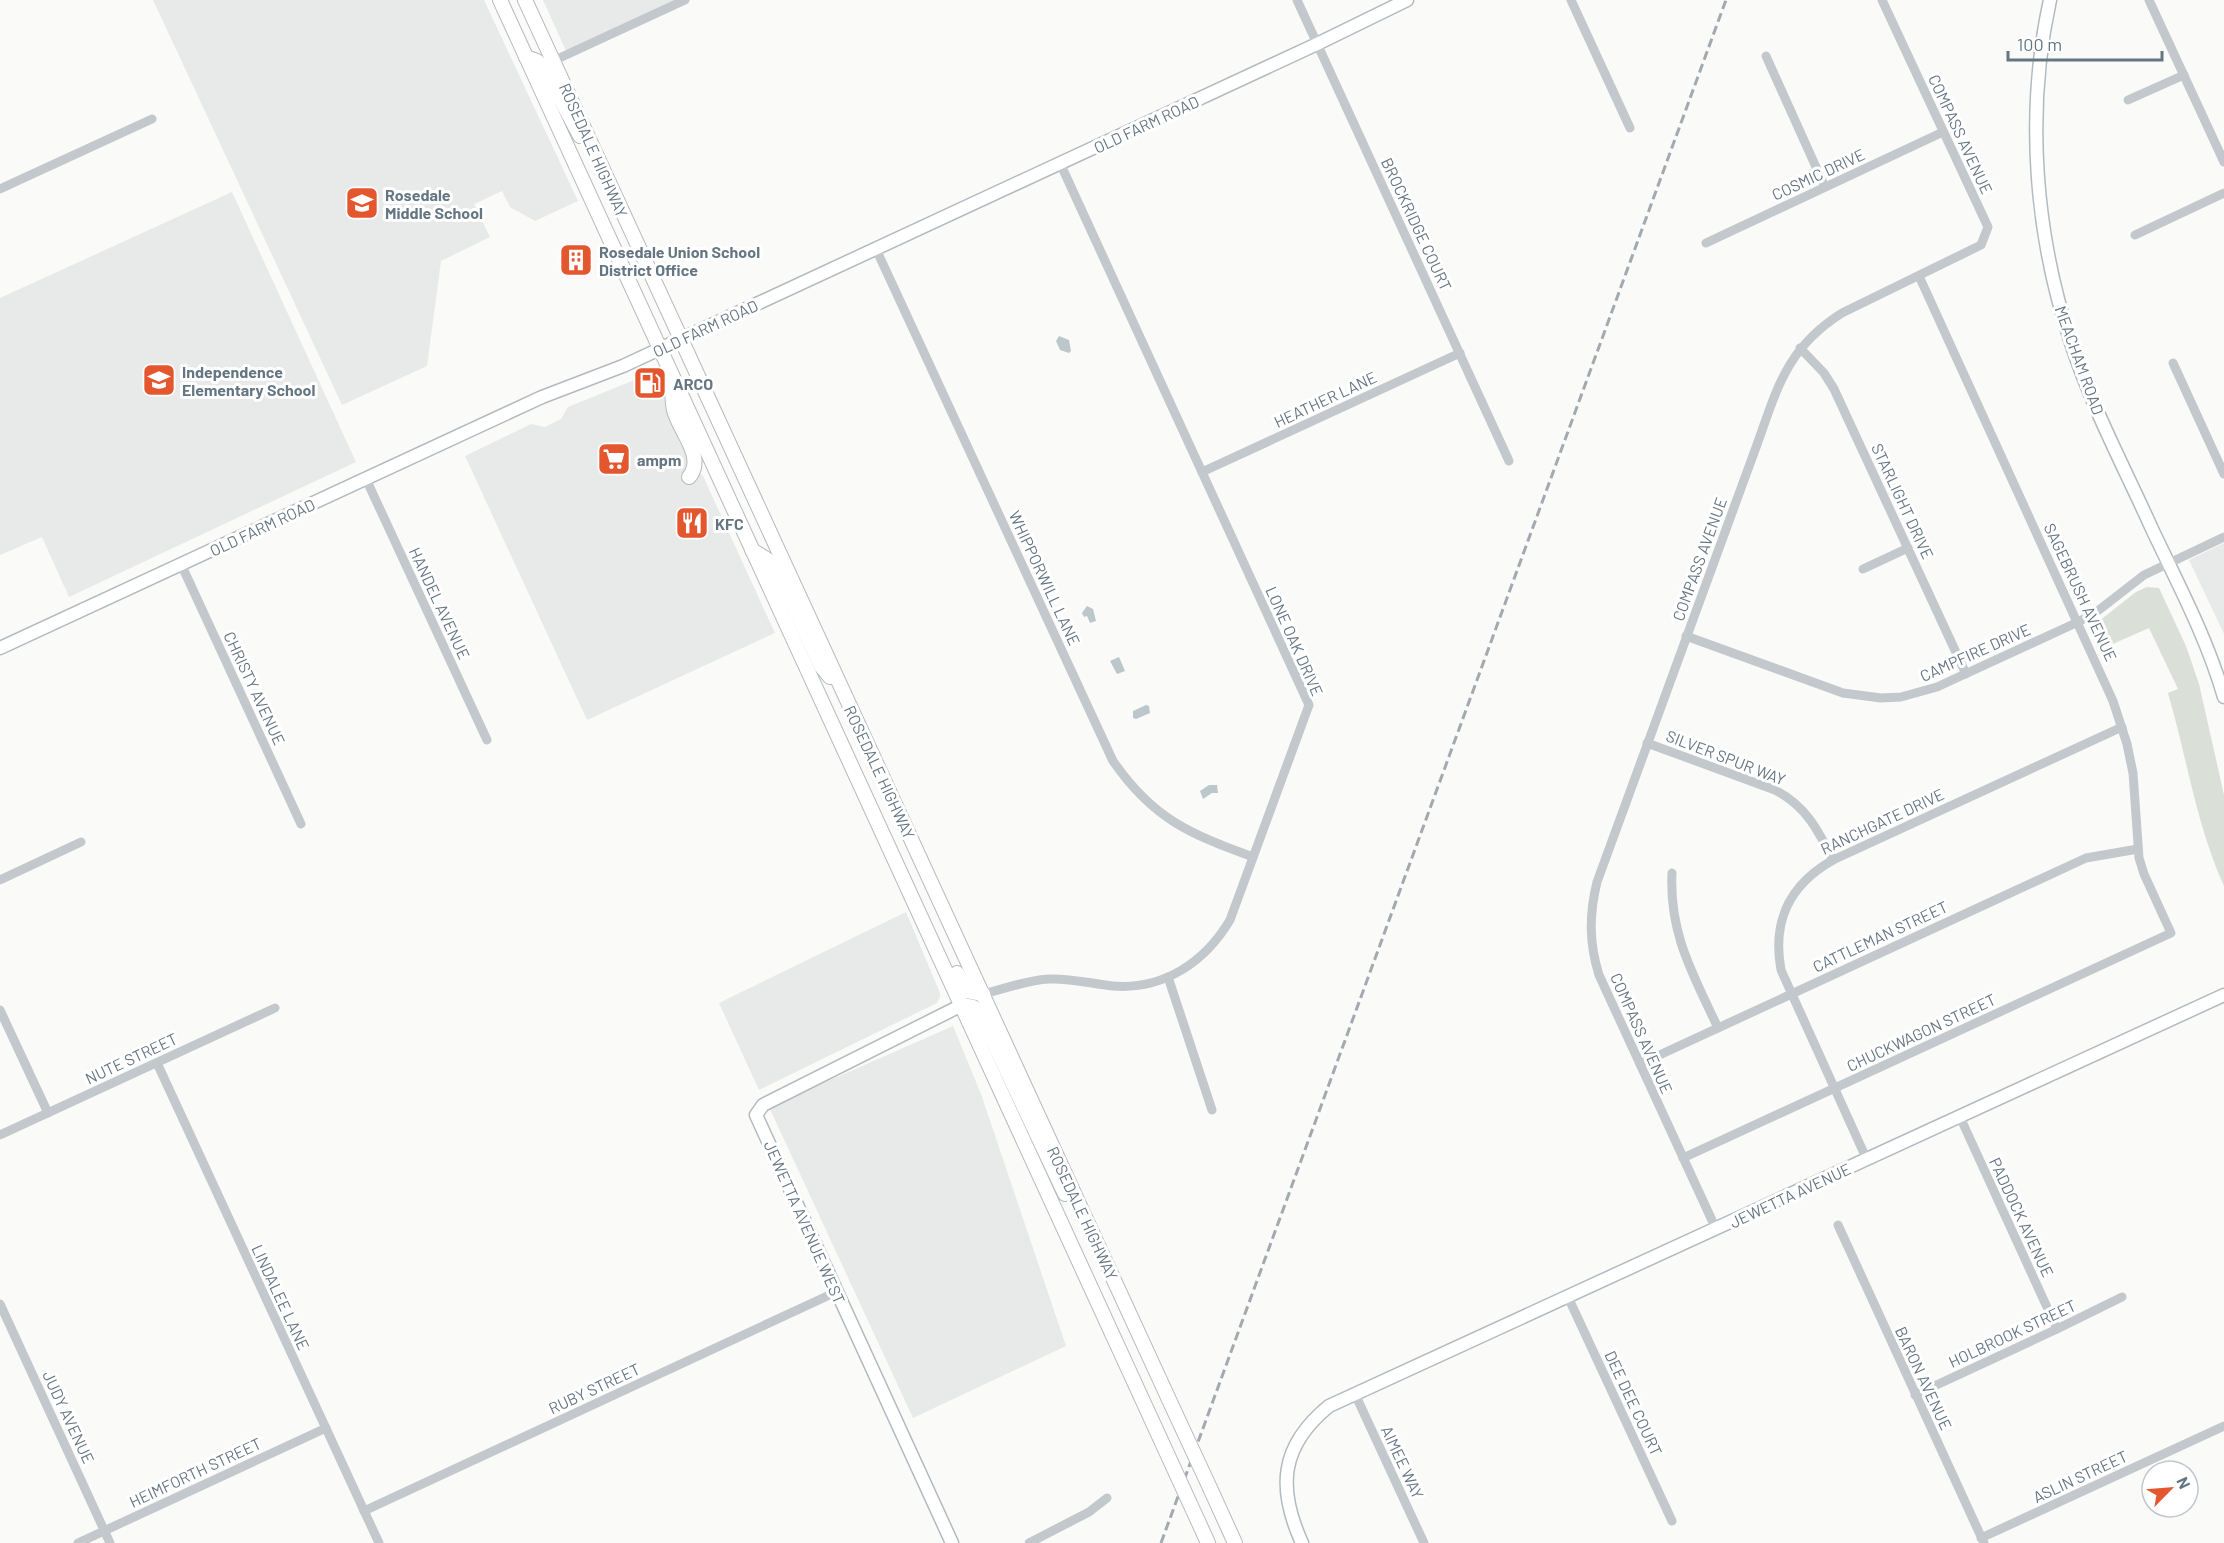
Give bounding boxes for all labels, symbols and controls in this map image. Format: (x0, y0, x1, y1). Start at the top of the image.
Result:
scale bar (2008, 24, 2162, 62)
text: 100 m (2017, 33, 2062, 55)
street label: COMPASS AVENUE (1925, 71, 1997, 197)
street label: ROSEDALE HIGHWAY (556, 80, 632, 220)
street label: OLD FARM ROAD (1090, 91, 1202, 157)
street label: COSMIC DRIVE (1769, 144, 1867, 204)
street label: BROCKRIDGE COURT (1378, 154, 1456, 294)
school or university icon: Rosedale Middle School (344, 185, 380, 221)
place label: Rosedale Middle School (385, 185, 483, 222)
building icon: Rosedale Union School District Office (558, 242, 594, 278)
place label: Rosedale Union School District Office (599, 242, 760, 279)
street label: OLD FARM ROAD (649, 295, 761, 361)
street label: MEACHAM ROAD (2051, 303, 2109, 417)
school or university icon: Independence Elementary School (141, 362, 177, 398)
place label: Independence Elementary School (182, 362, 316, 399)
fuel station icon: ARCO (632, 365, 668, 401)
street label: HEATHER LANE (1271, 367, 1379, 431)
place label: ARCO (673, 374, 713, 393)
street label: STARLIGHT DRIVE (1868, 440, 1938, 562)
supermarket icon: ampm (596, 441, 632, 477)
place label: ampm (637, 450, 681, 469)
street label: OLD FARM ROAD (206, 494, 318, 560)
street label: COMPASS AVENUE (1668, 495, 1730, 623)
restaurant icon: KFC (674, 505, 710, 541)
street label: WHIPPORWILL LANE (1005, 508, 1085, 648)
place label: KFC (715, 514, 744, 533)
street label: SAGEBRUSH AVENUE (2041, 520, 2121, 664)
street label: HANDEL AVENUE (406, 544, 474, 662)
street label: LONE OAK DRIVE (1262, 583, 1328, 699)
street label: CAMPFIRE DRIVE (1917, 619, 2033, 685)
street label: CHRISTY AVENUE (220, 628, 290, 748)
street label: ROSEDALE HIGHWAY (841, 702, 919, 842)
street label: SILVER SPUR WAY (1664, 725, 1788, 789)
street label: RANCHGATE DRIVE (1817, 784, 1947, 858)
street label: CATTLEMAN STREET (1809, 896, 1951, 976)
street label: COMPASS AVENUE (1607, 970, 1677, 1096)
street label: CHUCKWAGON STREET (1844, 989, 1998, 1075)
street label: NUTE STREET (82, 1028, 180, 1088)
street label: JEWETTA AVENUE WEST (760, 1138, 850, 1306)
street label: ROSEDALE HIGHWAY (1044, 1143, 1122, 1283)
street label: PADDOCK AVENUE (1986, 1154, 2058, 1280)
street label: JEWETTA AVENUE (1726, 1159, 1854, 1231)
street label: LINDALEE LANE (248, 1241, 314, 1353)
street label: HOLBROOK STREET (1945, 1295, 2079, 1371)
street label: BARON AVENUE (1892, 1323, 1956, 1433)
street label: DEE DEE COURT (1601, 1347, 1667, 1459)
street label: RUBY STREET (545, 1359, 643, 1417)
street label: JUDY AVENUE (39, 1368, 99, 1466)
street label: AIMEE WAY (1378, 1423, 1428, 1501)
street label: HEIMFORTH STREET (126, 1433, 264, 1511)
street label: ASLIN STREET (2030, 1446, 2130, 1506)
north arrow (2140, 1459, 2200, 1519)
text: N (2173, 1474, 2195, 1491)

